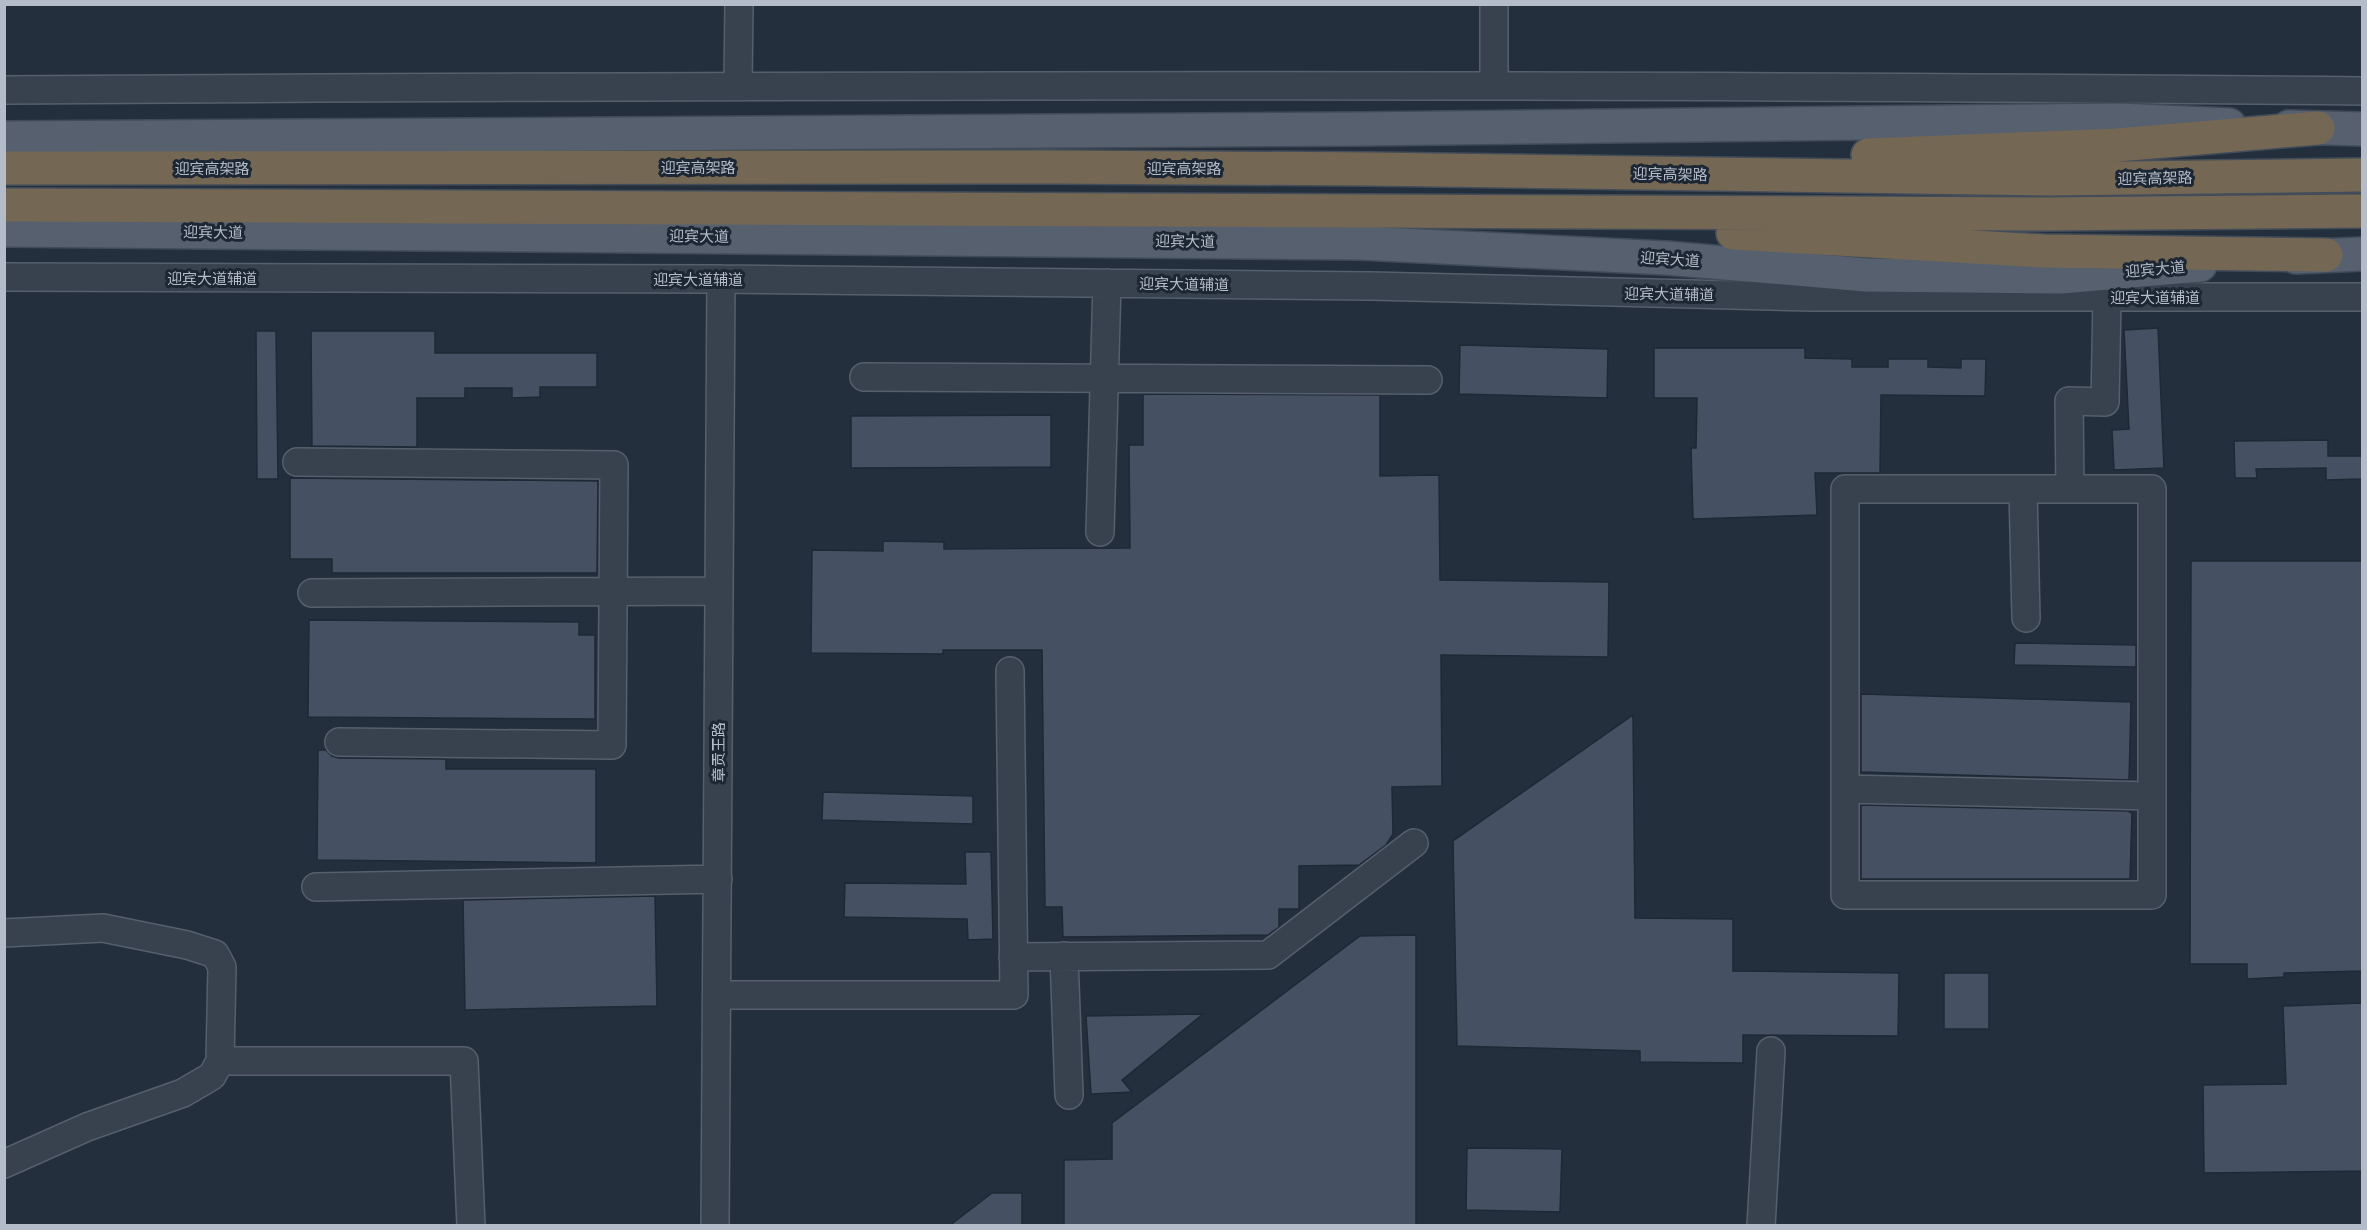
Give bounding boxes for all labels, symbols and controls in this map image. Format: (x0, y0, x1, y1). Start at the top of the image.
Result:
street label: 迎宾高架路 (660, 159, 736, 176)
street label: 迎宾高架路 (174, 160, 250, 177)
street label: 迎宾高架路 (1146, 160, 1222, 177)
street label: 迎宾高架路 (1632, 165, 1708, 183)
street label: 迎宾高架路 (2117, 169, 2193, 187)
street label: 迎宾大道 (183, 223, 243, 241)
street label: 迎宾大道 (669, 227, 729, 245)
street label: 迎宾大道 (1155, 232, 1215, 250)
street label: 迎宾大道 (1639, 248, 1701, 270)
street label: 迎宾大道 (2124, 258, 2186, 280)
street label: 迎宾大道辅道 (167, 270, 257, 287)
street label: 迎宾大道辅道 (653, 271, 743, 288)
street label: 迎宾大道辅道 (1139, 275, 1229, 293)
street label: 迎宾大道辅道 (1624, 285, 1714, 303)
street label: 迎宾大道辅道 (2110, 289, 2200, 306)
street label: 章贡王路 (710, 722, 727, 782)

